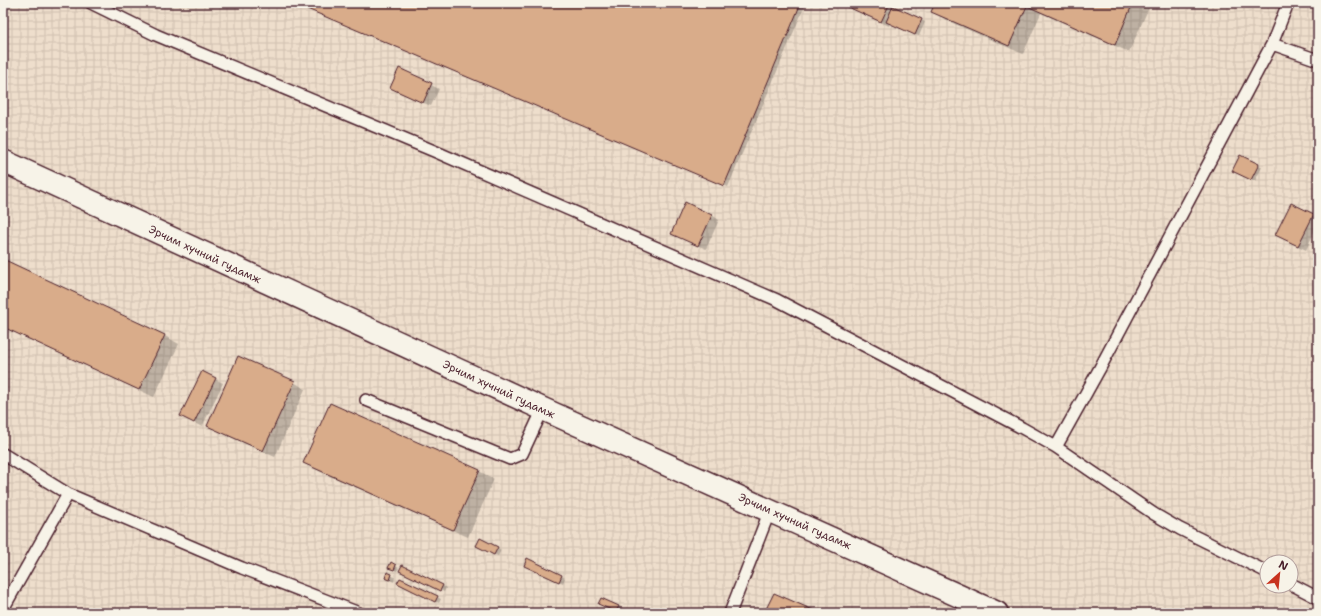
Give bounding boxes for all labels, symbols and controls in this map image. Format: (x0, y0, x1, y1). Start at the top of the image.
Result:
street label: Эрчим хүчний гудамж (146, 222, 264, 287)
street label: Эрчим хүчний гудамж (440, 357, 558, 422)
street label: Эрчим хүчний гудамж (736, 490, 854, 553)
north arrow (1259, 554, 1299, 594)
text: N (1276, 557, 1291, 574)

